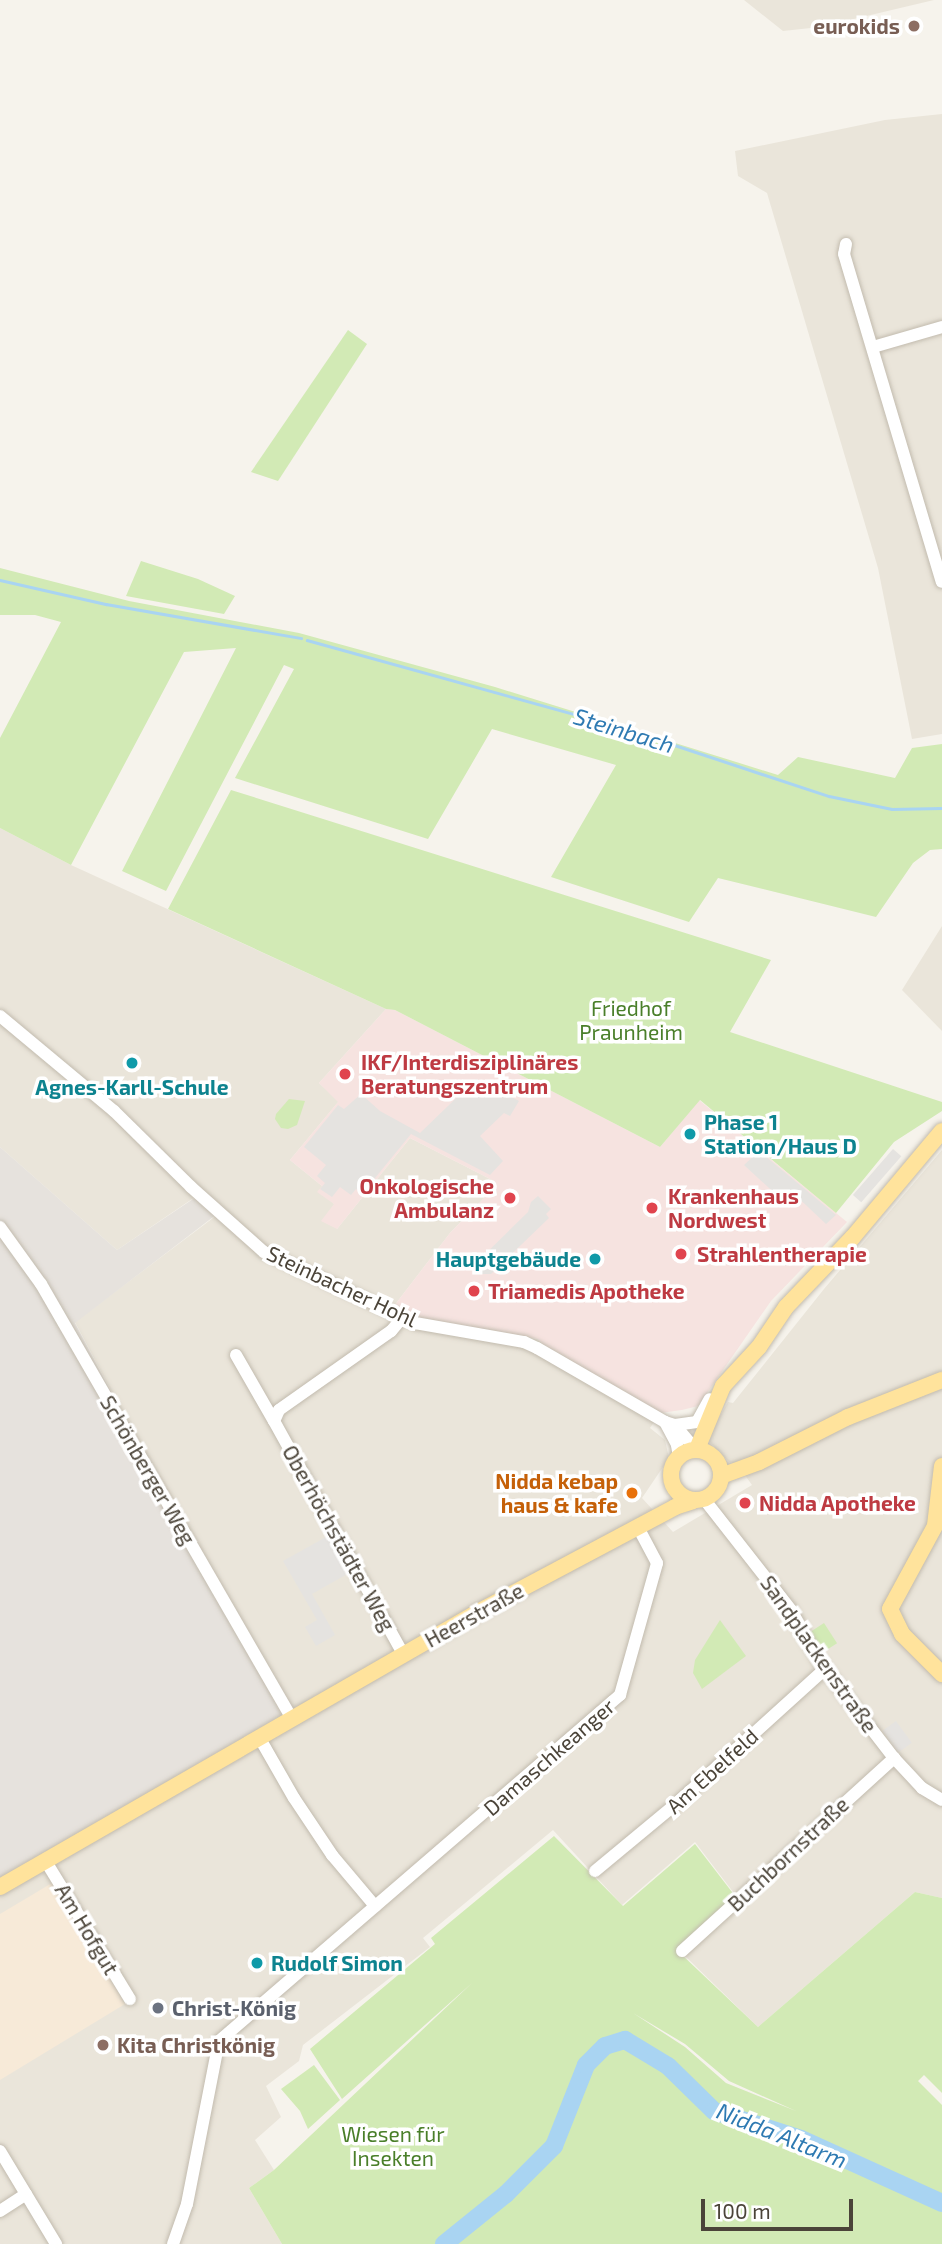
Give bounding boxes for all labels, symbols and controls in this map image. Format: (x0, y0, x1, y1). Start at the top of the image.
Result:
place label: eurokids (813, 13, 900, 39)
marker: eurokids (906, 18, 922, 34)
water label: Steinbach (570, 702, 678, 758)
park label: Friedhof Praunheim (579, 995, 683, 1045)
place label: IKF/Interdisziplinäres Beratungszentrum (361, 1049, 578, 1099)
marker: Agnes-Karll-Schule (124, 1055, 140, 1071)
marker: IKF/Interdisziplinäres Beratungszentrum (335, 1064, 355, 1084)
place label: Agnes-Karll-Schule (35, 1074, 229, 1100)
place label: Phase 1 Station/Haus D (704, 1109, 857, 1159)
marker: Phase 1 Station/Haus D (682, 1126, 698, 1142)
place label: Onkologische Ambulanz (360, 1173, 494, 1223)
place label: Krankenhaus Nordwest (668, 1183, 799, 1233)
marker: Onkologische Ambulanz (500, 1188, 520, 1208)
marker: Krankenhaus Nordwest (642, 1198, 662, 1218)
street label: Steinbacher Hohl (263, 1240, 421, 1332)
place label: Strahlentherapie (697, 1241, 867, 1267)
marker: Strahlentherapie (671, 1244, 691, 1264)
place label: Hauptgebäude (436, 1246, 581, 1272)
marker: Hauptgebäude (587, 1251, 603, 1267)
place label: Triamedis Apotheke (488, 1278, 685, 1304)
marker: Triamedis Apotheke (466, 1283, 482, 1299)
street label: Schönberger Weg (95, 1391, 201, 1549)
street label: Oberhöchstädter Weg (277, 1440, 401, 1636)
place label: Nidda kebap haus & kafe (495, 1468, 618, 1518)
marker: Nidda kebap haus & kafe (624, 1485, 640, 1501)
place label: Nidda Apotheke (759, 1490, 916, 1516)
marker: Nidda Apotheke (737, 1495, 753, 1511)
street label: Sandplackenstraße (755, 1571, 883, 1737)
street label: Heerstraße (420, 1578, 528, 1652)
street label: Damaschkeanger (478, 1693, 620, 1821)
street label: Am Ebelfeld (661, 1723, 763, 1819)
street label: Buchbornstraße (722, 1792, 854, 1916)
street label: Am Hofgut (50, 1879, 124, 1979)
place label: Rudolf Simon (271, 1950, 403, 1976)
marker: Rudolf Simon (249, 1955, 265, 1971)
place label: Christ-König (172, 1995, 296, 2021)
marker: Christ-König (150, 2000, 166, 2016)
place label: Kita Christkönig (117, 2032, 275, 2058)
marker: Kita Christkönig (95, 2037, 111, 2053)
water label: Nidda Altarm (713, 2096, 851, 2174)
park label: Wiesen für Insekten (341, 2121, 445, 2171)
scale bar (704, 2184, 856, 2228)
text: 100 m (714, 2198, 771, 2223)

